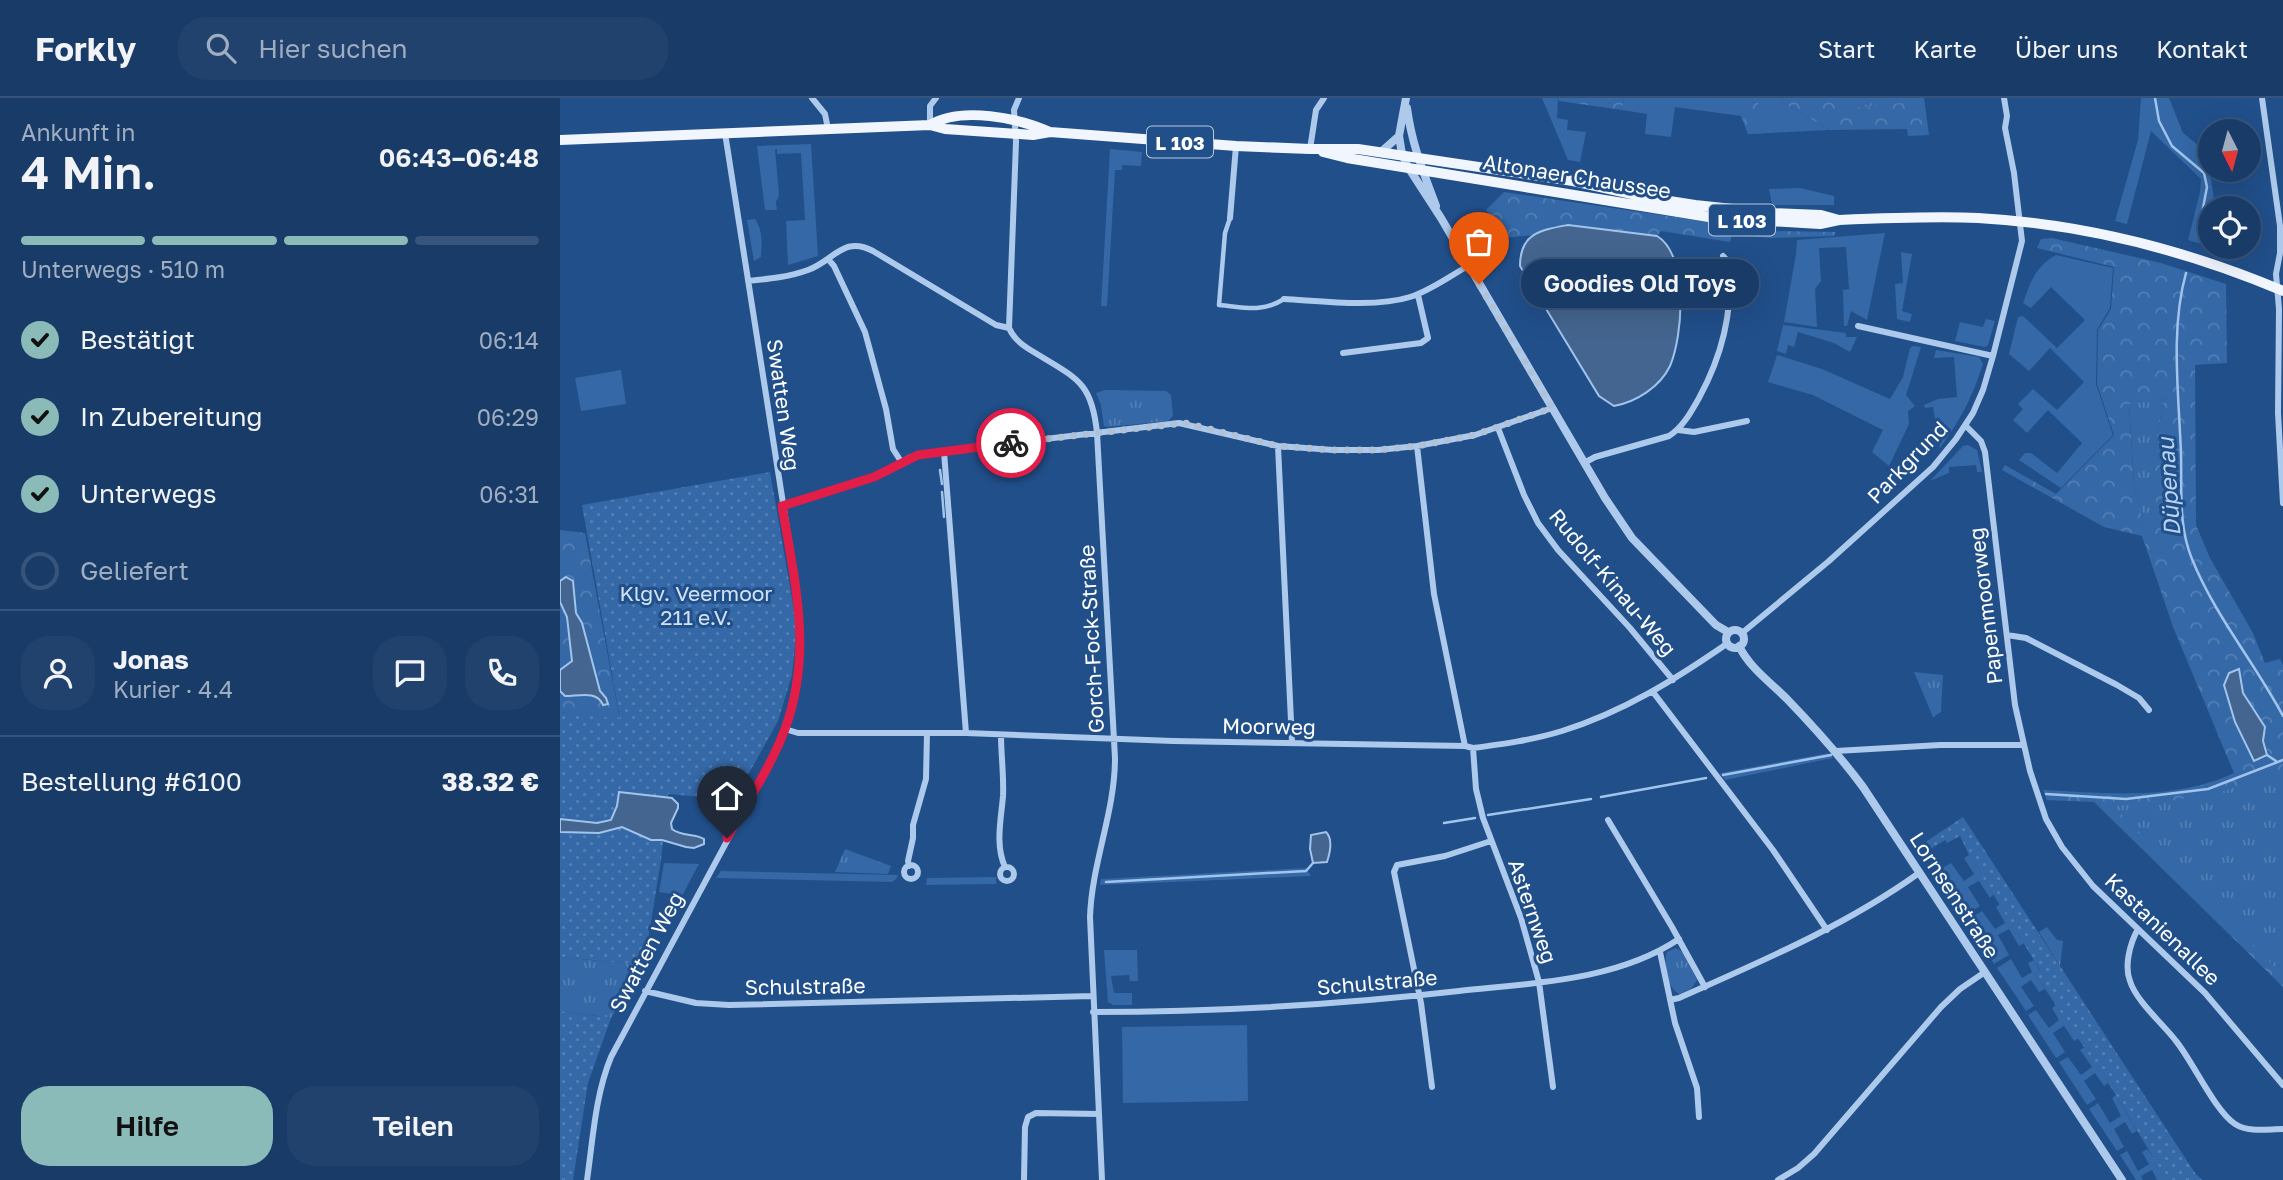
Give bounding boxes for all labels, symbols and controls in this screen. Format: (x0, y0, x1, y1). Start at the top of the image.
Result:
search box (178, 17, 668, 80)
text: Forkly (35, 29, 136, 68)
icon: search (202, 29, 240, 67)
text: Hier suchen (258, 33, 408, 64)
text: Start (1818, 34, 1875, 63)
text: Karte (1913, 34, 1977, 63)
text: Über uns (2015, 34, 2118, 63)
text: Kontakt (2156, 34, 2248, 63)
text: Ankunft in (21, 118, 136, 146)
north arrow (2198, 119, 2261, 182)
map controls (2198, 119, 2261, 259)
road number: L 103 (1147, 126, 1213, 158)
text: 06:43–06:48 (379, 142, 539, 173)
text: 4 Min. (21, 144, 156, 199)
street label: Altonaer Chaussee (1481, 148, 1673, 204)
button: locate (2198, 196, 2261, 259)
road number: L 103 (1709, 204, 1775, 236)
pin (1449, 212, 1509, 284)
icon: bag (1460, 223, 1498, 261)
text: Unterwegs · 510 m (21, 255, 225, 283)
callout: Goodies Old Toys (1521, 260, 1759, 308)
text: Goodies Old Toys (1544, 269, 1736, 297)
icon: check (21, 321, 59, 359)
text: Bestätigt (80, 324, 195, 355)
text: 06:14 (479, 326, 539, 354)
street label: Swatten Weg (762, 337, 806, 473)
icon: check (21, 398, 59, 436)
text: In Zubereitung (80, 401, 263, 432)
text: 06:29 (477, 403, 539, 431)
courier (976, 408, 1046, 478)
street label: Parkgrund (1861, 415, 1953, 509)
icon: bike (992, 424, 1030, 462)
water label: Düpenau (2150, 435, 2185, 537)
icon: check (21, 475, 59, 513)
text: Unterwegs (80, 478, 217, 509)
text: 06:31 (479, 480, 539, 508)
street label: Rudolf-Kinau-Weg (1544, 503, 1682, 661)
street label: Papenmoorweg (1962, 526, 2008, 686)
street label: Gorch-Fock-Straße (1073, 544, 1109, 734)
text: Geliefert (80, 555, 189, 586)
park label: Klgv. Veermoor 211 e.V. (619, 580, 773, 630)
button: person (21, 636, 95, 710)
button: chat (373, 636, 447, 710)
button: phone (465, 636, 539, 710)
text: Jonas (113, 644, 189, 675)
text: Kurier · 4.4 (113, 675, 233, 703)
street label: Moorweg (1222, 712, 1316, 740)
text: Bestellung #6100 (21, 766, 242, 797)
text: 38.32 € (442, 766, 539, 797)
pin (697, 766, 757, 838)
icon: home (708, 777, 746, 815)
street label: Lornsenstraße (1904, 827, 2006, 963)
street label: Asternweg (1503, 855, 1563, 967)
street label: Kastanienallee (2100, 867, 2226, 991)
street label: Swatten Weg (603, 887, 689, 1017)
street label: Schulstraße (1316, 964, 1438, 1000)
street label: Schulstraße (744, 972, 866, 1000)
button: Hilfe (21, 1086, 273, 1166)
button: Teilen (287, 1086, 539, 1166)

